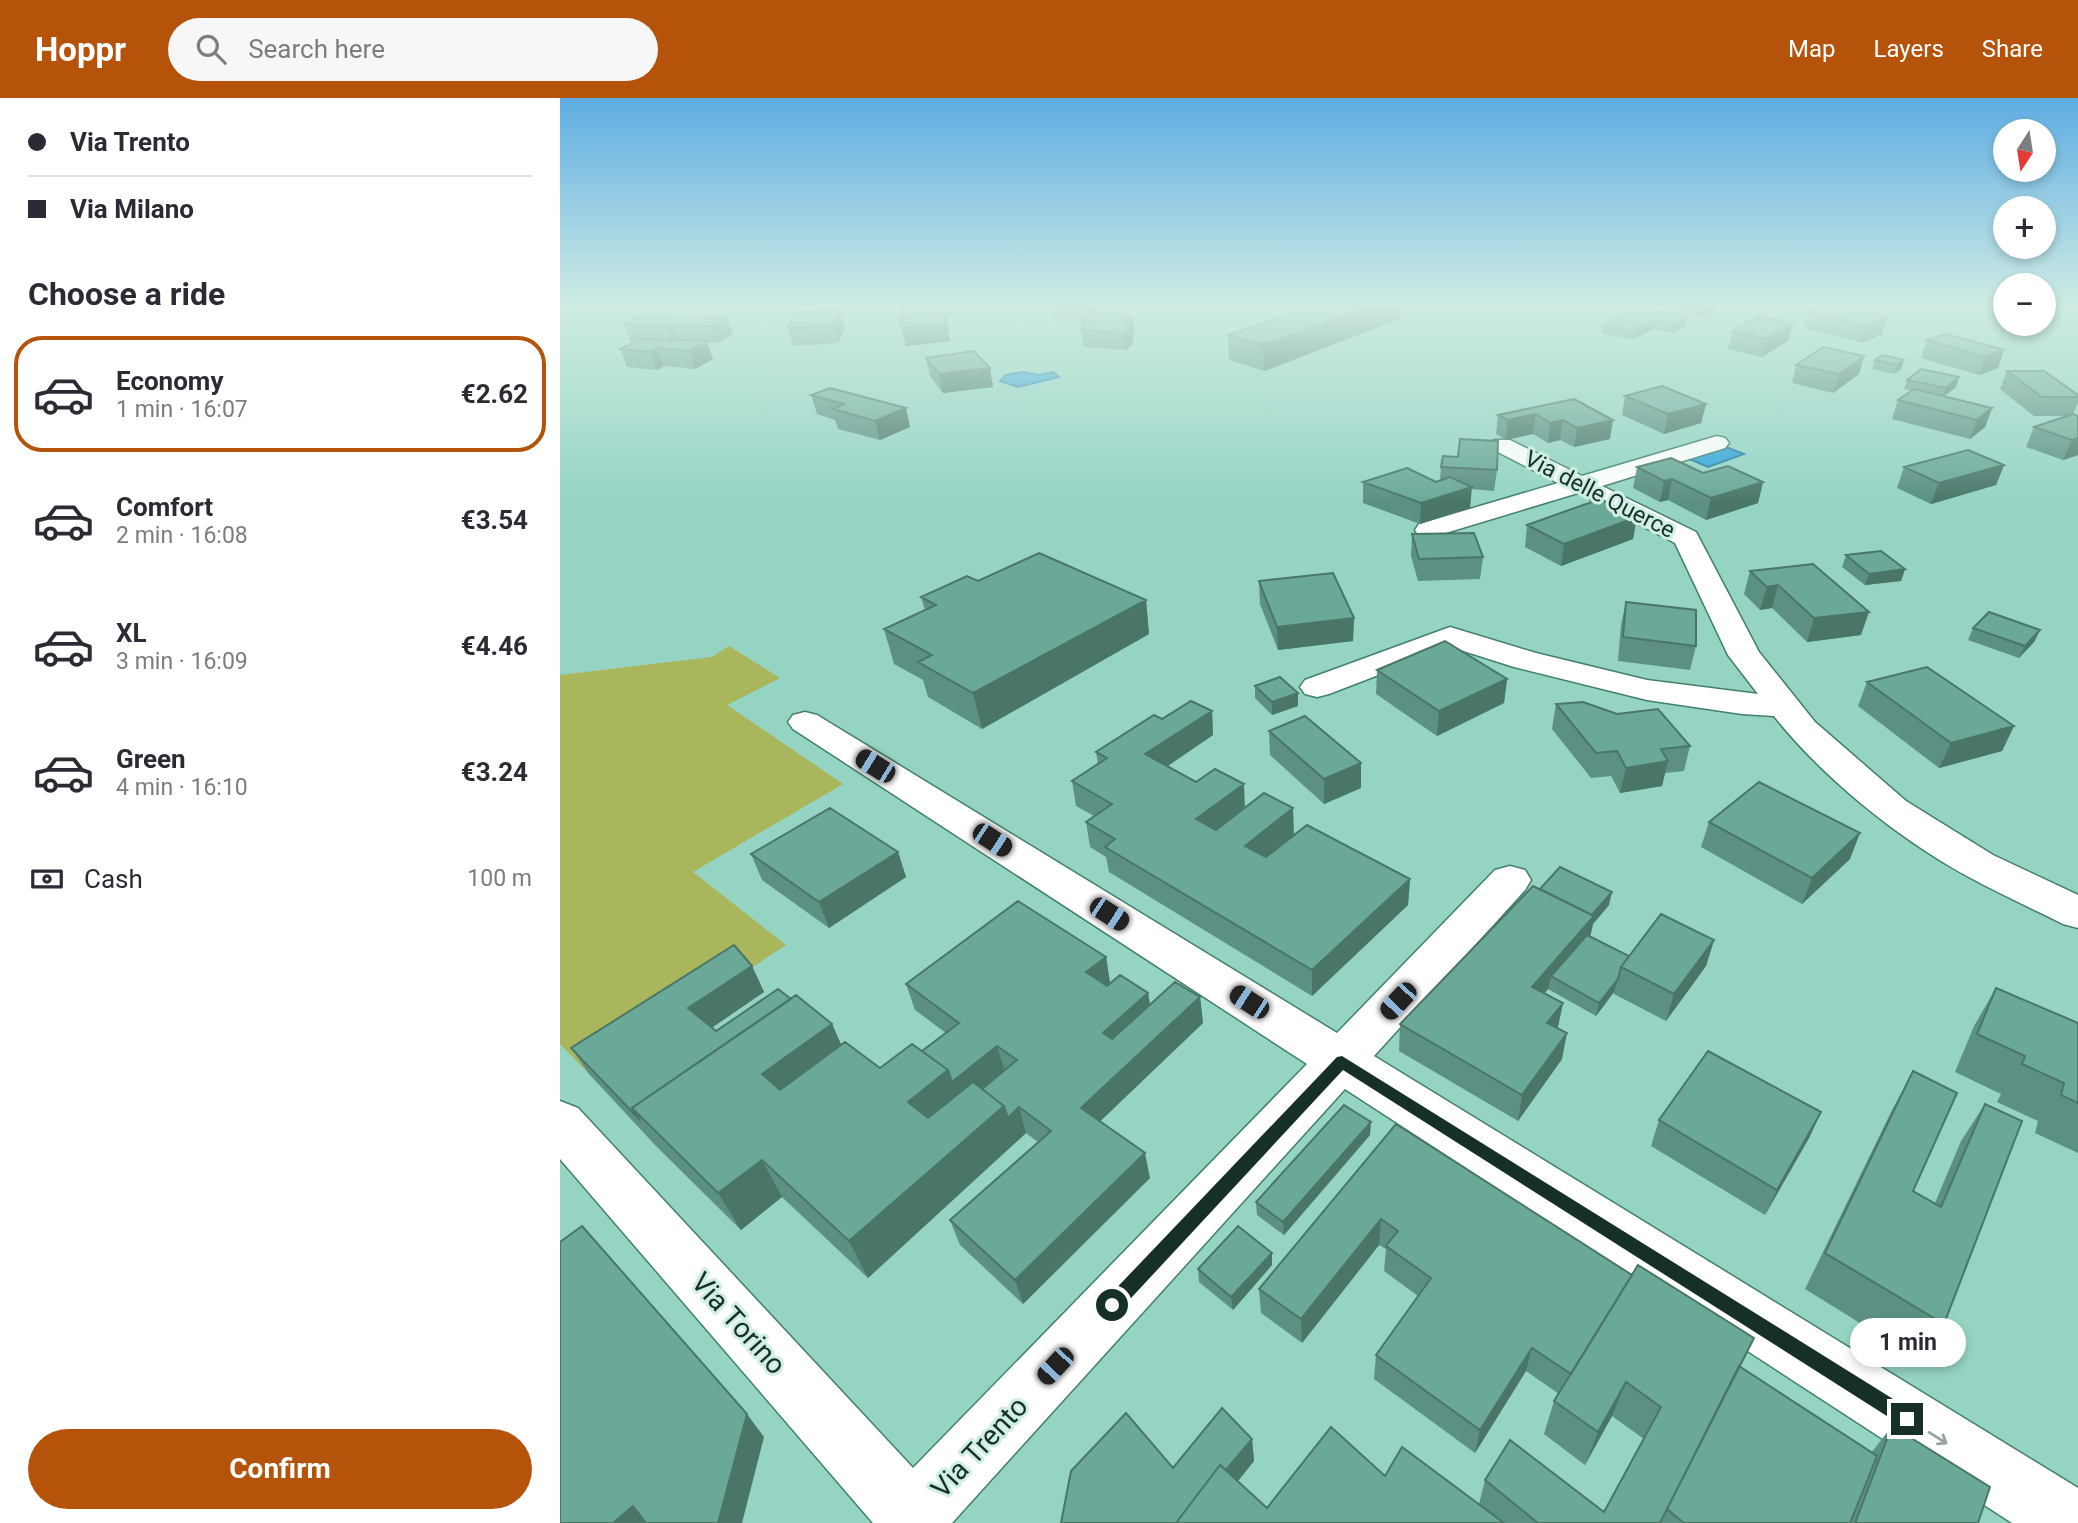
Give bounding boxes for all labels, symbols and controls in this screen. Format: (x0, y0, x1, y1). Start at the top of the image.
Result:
search box (168, 18, 658, 81)
text: Hoppr (35, 30, 126, 69)
icon: search (192, 30, 230, 68)
text: Search here (248, 34, 385, 64)
text: Map (1788, 35, 1836, 63)
text: Layers (1874, 35, 1944, 63)
text: Share (1982, 35, 2043, 63)
north arrow (1993, 119, 2056, 182)
map controls (1993, 119, 2056, 336)
text: Via Trento (70, 127, 190, 157)
text: Via Milano (70, 194, 194, 224)
button: + (1993, 196, 2056, 259)
button: − (1993, 273, 2056, 336)
text: Choose a ride (28, 275, 225, 313)
icon: car (32, 363, 95, 426)
text: Economy (116, 366, 223, 396)
text: €2.62 (461, 379, 528, 409)
text: 1 min · 16:07 (116, 396, 248, 423)
street label: Via delle Querce (1520, 445, 1680, 544)
icon: car (32, 489, 95, 552)
text: Comfort (116, 492, 213, 522)
text: €3.54 (461, 505, 528, 535)
text: 2 min · 16:08 (116, 522, 248, 549)
icon: car (32, 615, 95, 678)
text: XL (116, 618, 147, 648)
text: €4.46 (461, 631, 528, 661)
text: 3 min · 16:09 (116, 648, 248, 675)
icon: car (32, 741, 95, 804)
text: Green (116, 744, 186, 774)
car (852, 746, 899, 786)
text: €3.24 (461, 757, 528, 787)
text: 4 min · 16:10 (116, 774, 248, 801)
car (969, 820, 1016, 860)
icon: cash (28, 860, 66, 898)
text: Cash (84, 864, 143, 894)
text: 100 m (467, 865, 532, 892)
car (1086, 894, 1133, 934)
car (1376, 978, 1421, 1024)
car (1226, 982, 1273, 1022)
street label: Via Torino (684, 1266, 793, 1381)
route start (1096, 1289, 1128, 1321)
callout: 1 min (1849, 1318, 1965, 1366)
text: 1 min (1879, 1329, 1937, 1356)
car (1033, 1343, 1078, 1389)
street label: Via Trento (924, 1390, 1035, 1505)
route end (1891, 1403, 1923, 1435)
button: Confirm (28, 1429, 532, 1509)
one-way arrow (1928, 1432, 1948, 1446)

